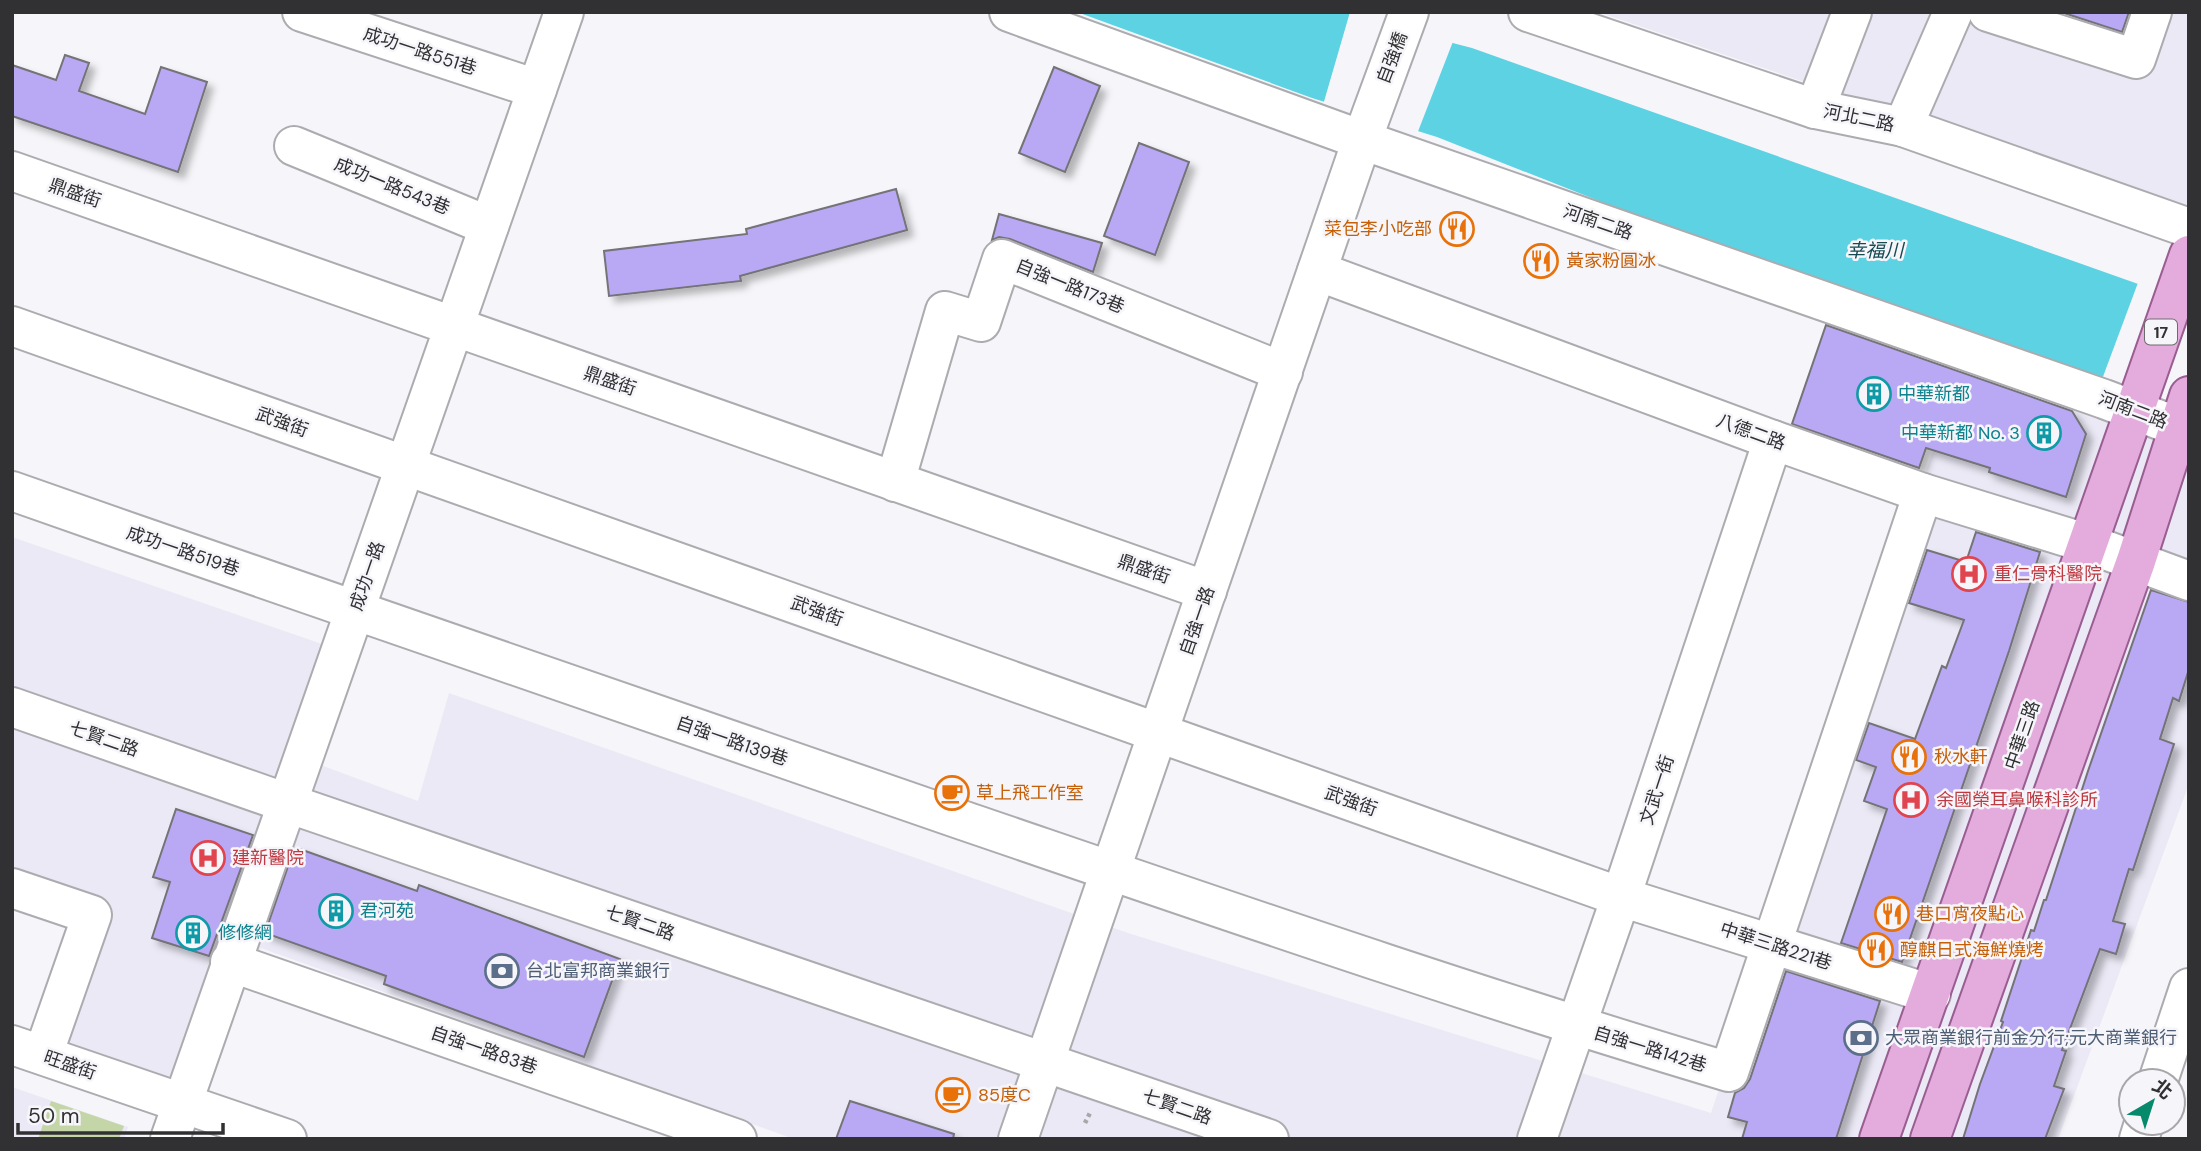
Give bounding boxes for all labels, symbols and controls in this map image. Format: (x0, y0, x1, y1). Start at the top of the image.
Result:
street label: 成功一路551巷 (360, 21, 480, 81)
street label: 自強橋 (1371, 28, 1413, 88)
street label: 河北二路 (1821, 99, 1897, 137)
street label: 成功一路543巷 (331, 152, 453, 220)
street label: 鼎盛街 (46, 173, 104, 213)
street label: 河南二路 (1560, 199, 1636, 245)
restaurant icon: 菜包李小吃部 (1438, 210, 1476, 248)
place label: 菜包李小吃部 (1324, 217, 1432, 241)
water label: 幸福川 (1846, 238, 1905, 263)
restaurant icon: 黃家粉圓冰 (1522, 242, 1560, 280)
place label: 黃家粉圓冰 (1566, 249, 1656, 273)
street label: 自強一路173巷 (1012, 253, 1128, 319)
road number: 17 (2145, 320, 2177, 344)
street label: 鼎盛街 (581, 361, 639, 401)
building icon: 中華新都 (1855, 375, 1893, 413)
place label: 中華新都 (1898, 382, 1970, 406)
street label: 河南二路 (2095, 386, 2171, 434)
street label: 武強街 (253, 401, 311, 443)
street label: 八德二路 (1713, 408, 1789, 456)
building icon: 中華新都 No. 3 (2025, 414, 2063, 452)
place label: 中華新都 No. 3 (1901, 421, 2020, 445)
street label: 成功一路519巷 (123, 520, 243, 582)
street label: 成功一路 (344, 538, 390, 614)
street label: 鼎盛街 (1115, 549, 1173, 589)
hospital icon: 重仁骨科醫院 (1950, 555, 1988, 593)
place label: 重仁骨科醫院 (1994, 562, 2102, 586)
street label: 自強一路 (1174, 583, 1220, 659)
street label: 武強街 (788, 590, 846, 632)
street label: 中華三路 (1999, 697, 2045, 773)
street label: 自強一路139巷 (673, 711, 791, 771)
street label: 七賢二路 (66, 716, 142, 762)
restaurant icon: 秋水軒 (1890, 738, 1928, 776)
place label: 秋水軒 (1934, 745, 1988, 769)
street label: 文武一街 (1634, 752, 1680, 828)
cafe icon: 草上飛工作室 (933, 774, 971, 812)
street label: 武強街 (1322, 780, 1380, 822)
place label: 草上飛工作室 (976, 781, 1084, 805)
hospital icon: 余國榮耳鼻喉科診所 (1892, 781, 1930, 819)
place label: 余國榮耳鼻喉科診所 (1936, 788, 2098, 812)
hospital icon: 建新醫院 (189, 839, 227, 877)
place label: 建新醫院 (232, 846, 304, 870)
building icon: 君河苑 (317, 892, 355, 930)
restaurant icon: 巷口宵夜點心 (1873, 895, 1911, 933)
place label: 君河苑 (360, 899, 414, 923)
street label: 七賢二路 (602, 900, 678, 946)
place label: 巷口宵夜點心 (1916, 902, 2024, 926)
building icon: 修修網 (174, 914, 212, 952)
street label: 中華三路221巷 (1717, 917, 1835, 975)
place label: 修修網 (218, 921, 272, 945)
restaurant icon: 醇麒日式海鮮燒烤 (1857, 931, 1895, 969)
place label: 醇麒日式海鮮燒烤 (1900, 938, 2044, 962)
bank icon: 台北富邦商業銀行 (483, 952, 521, 990)
place label: 台北富邦商業銀行 (526, 959, 670, 983)
bank icon: 大眾商業銀行前金分行;元大商業銀行 (1842, 1019, 1880, 1057)
street label: 自強一路83巷 (427, 1020, 541, 1080)
street label: 自強一路142巷 (1591, 1020, 1709, 1078)
place label: 大眾商業銀行前金分行;元大商業銀行 (1885, 1026, 2177, 1050)
street label: 旺盛街 (41, 1045, 99, 1085)
north arrow (2117, 1067, 2187, 1137)
text: 北 (2147, 1073, 2178, 1105)
cafe icon: 85度C (934, 1076, 972, 1114)
place label: 85度C (978, 1083, 1031, 1107)
street label: 七賢二路 (1139, 1084, 1215, 1130)
scale bar (18, 1092, 222, 1136)
text: 50 m (28, 1102, 79, 1130)

